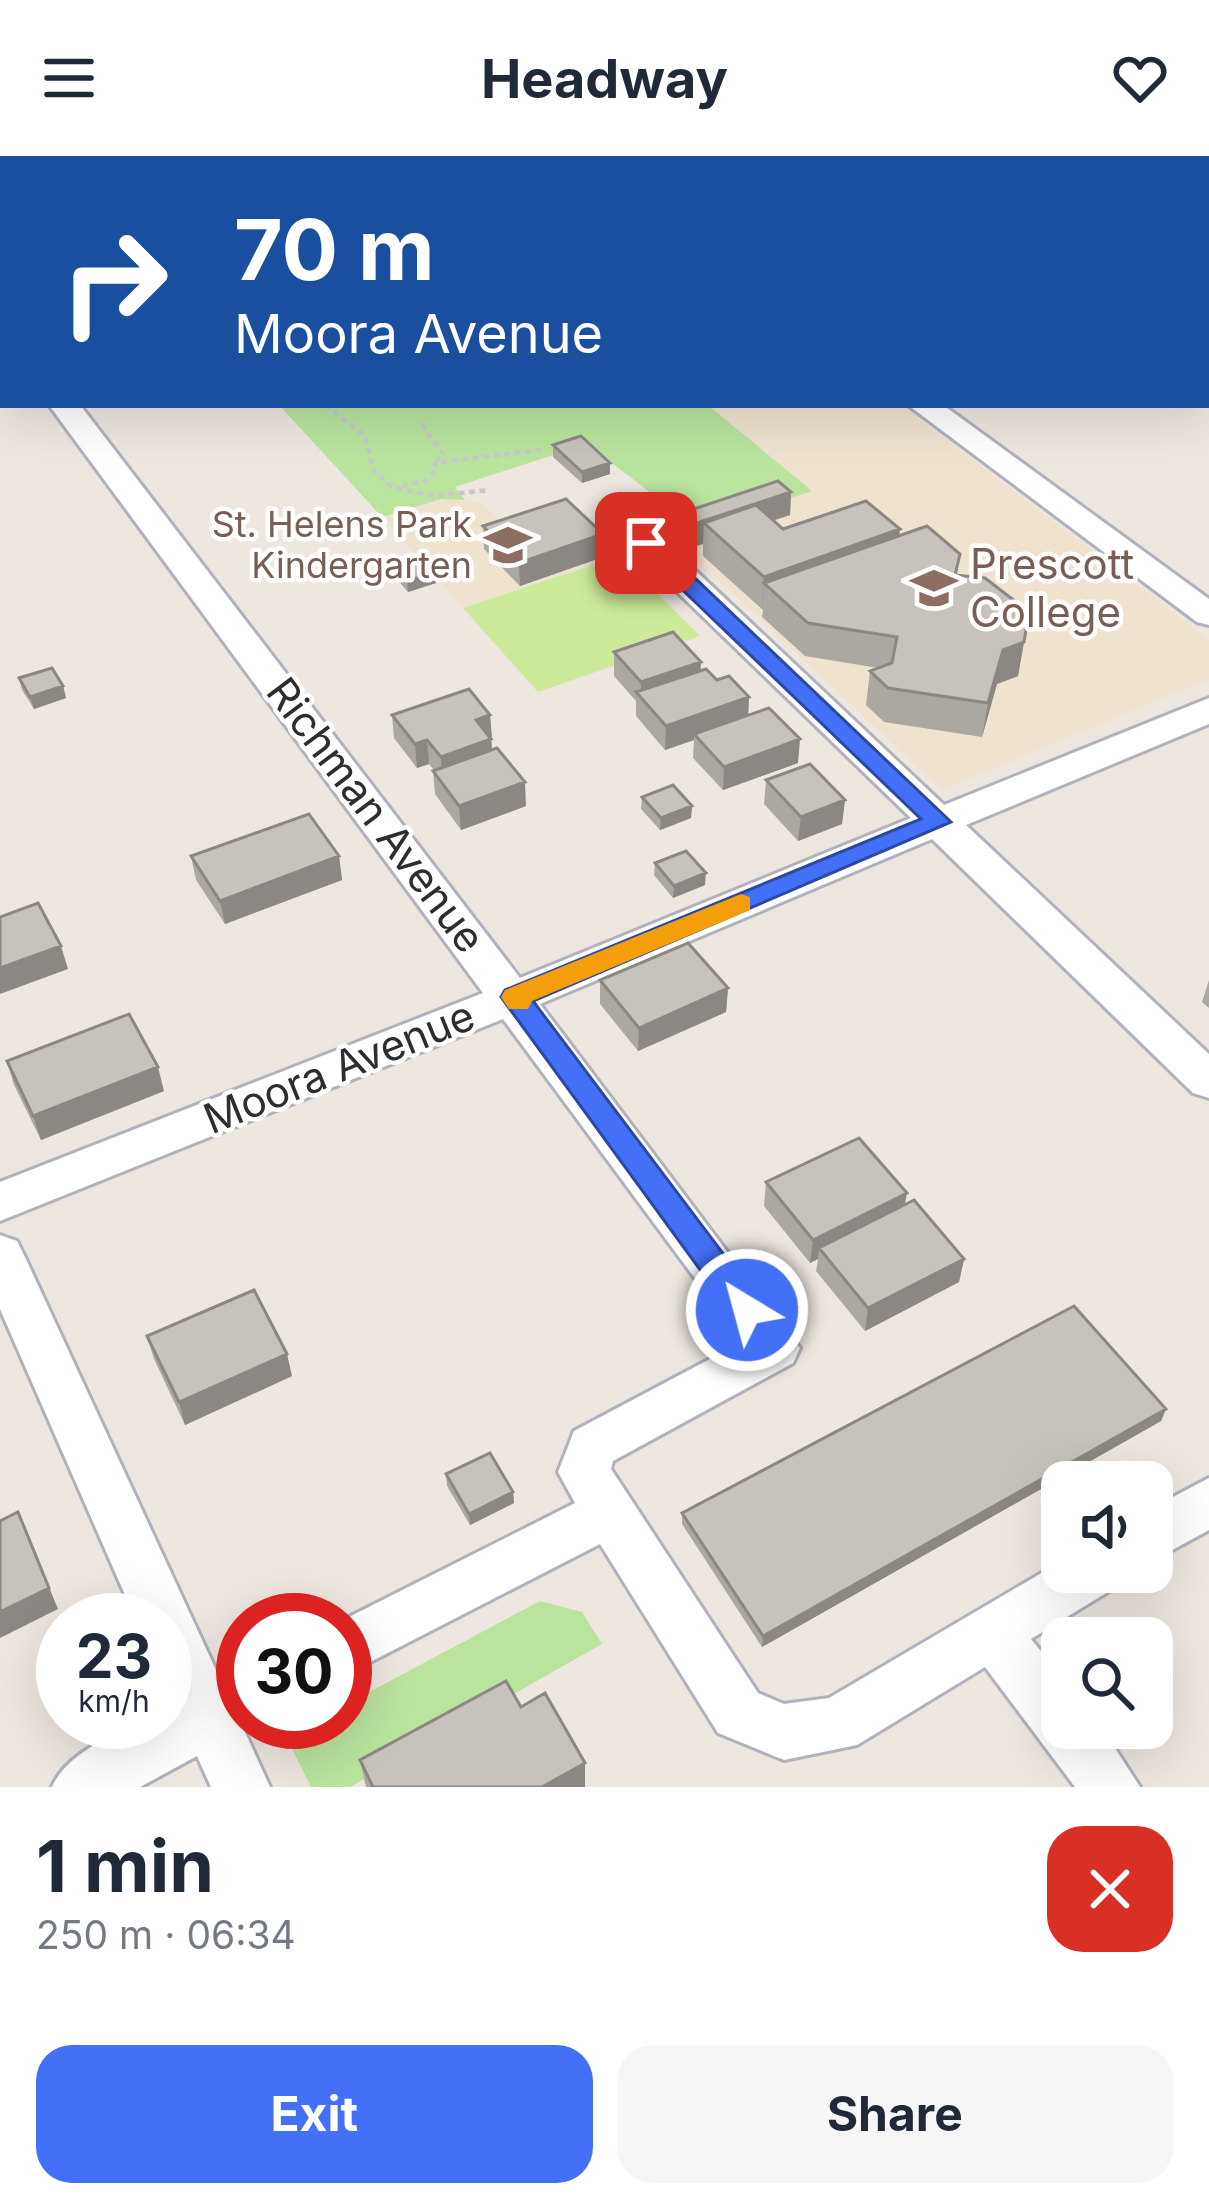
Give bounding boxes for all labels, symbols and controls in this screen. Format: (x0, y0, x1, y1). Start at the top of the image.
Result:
icon: menu (36, 45, 102, 111)
icon: heart (1107, 45, 1173, 111)
text: Headway (481, 46, 728, 111)
text: 70 m (234, 199, 435, 300)
icon: right (36, 204, 192, 360)
text: Moora Avenue (234, 301, 603, 366)
pin (595, 492, 697, 594)
place label: St. Helens Park Kindergarten (212, 502, 472, 587)
icon: arrive (613, 510, 679, 576)
school or university icon: St. Helens Park Kindergarten (483, 520, 533, 570)
place label: Prescott College (970, 538, 1134, 637)
school or university icon: Prescott College (909, 563, 959, 613)
street label: Richman Avenue (257, 667, 496, 962)
street label: Moora Avenue (196, 989, 481, 1144)
position arrow (684, 1247, 810, 1373)
map controls (1041, 1461, 1173, 1749)
button: sound (1041, 1461, 1173, 1593)
speed limit sign: 30 (216, 1593, 372, 1749)
button: search (1041, 1617, 1173, 1749)
text: 23 (76, 1620, 152, 1692)
text: km/h (78, 1683, 150, 1719)
text: 1 min (36, 1822, 214, 1909)
button: close (1047, 1826, 1173, 1952)
text: 250 m · 06:34 (36, 1911, 296, 1958)
button: Exit (36, 2045, 593, 2183)
button: Share (617, 2045, 1173, 2183)

